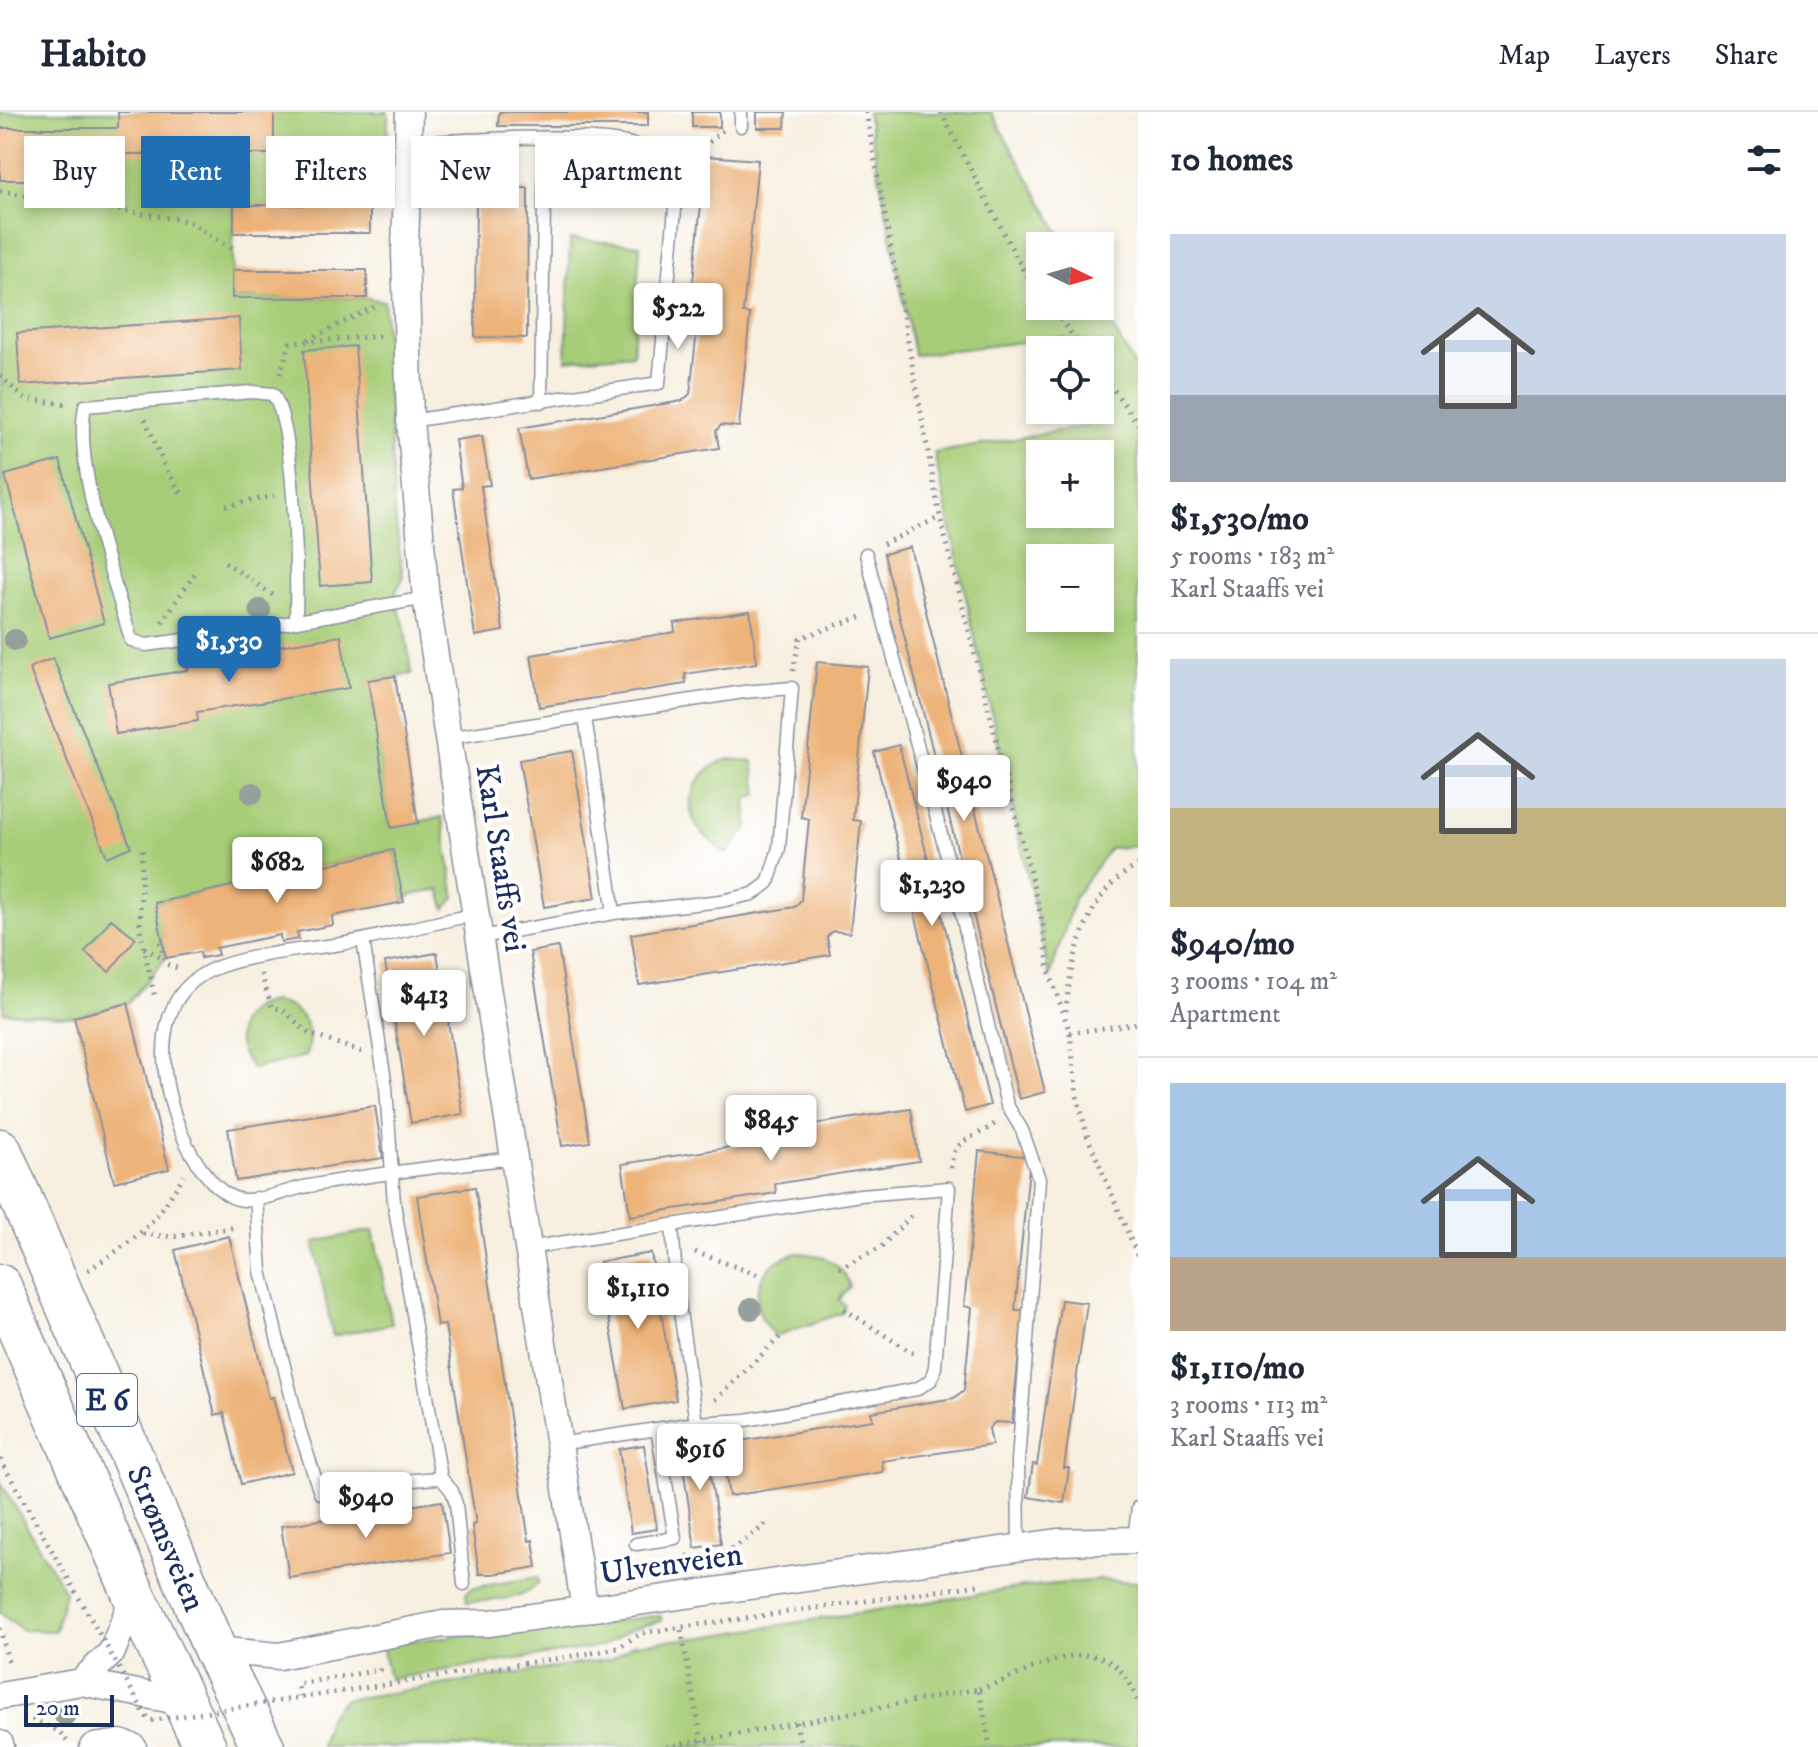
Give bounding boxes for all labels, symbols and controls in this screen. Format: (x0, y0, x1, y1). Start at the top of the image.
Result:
text: Habito (40, 31, 146, 79)
text: Map (1499, 38, 1550, 73)
text: Layers (1594, 38, 1671, 73)
text: Share (1715, 38, 1778, 73)
chip: Buy (24, 136, 125, 208)
chip: Rent (141, 136, 250, 208)
chip: Filters (266, 136, 395, 208)
chip: New (411, 136, 519, 208)
chip: Apartment (535, 136, 710, 208)
icon: filters (1742, 138, 1786, 182)
text: 10 homes (1170, 139, 1293, 181)
north arrow (1026, 232, 1114, 320)
map controls (1026, 232, 1114, 632)
pin: $522 (631, 283, 725, 351)
icon: home (1406, 286, 1550, 430)
text: $522 (652, 292, 704, 325)
button: locate (1026, 336, 1114, 424)
button: + (1026, 440, 1114, 528)
text: $1,530/mo (1170, 498, 1309, 540)
text: 5 rooms · 183 m² (1170, 540, 1334, 573)
button: − (1026, 544, 1114, 632)
text: Karl Staaffs vei (1170, 573, 1324, 606)
pin: $1,530 (164, 616, 294, 684)
text: $1,530 (196, 625, 262, 658)
icon: home (1406, 711, 1550, 855)
pin: $940 (917, 755, 1011, 823)
street label: Karl Staaffs vei (465, 762, 535, 955)
text: $940 (936, 764, 992, 797)
pin: $682 (230, 837, 324, 905)
text: $682 (250, 846, 304, 879)
pin: $1,230 (867, 860, 997, 928)
text: $1,230 (898, 869, 966, 902)
text: $940/mo (1170, 923, 1295, 965)
text: 3 rooms · 104 m² (1170, 965, 1337, 998)
pin: $413 (377, 970, 471, 1038)
text: $413 (400, 979, 448, 1012)
text: Apartment (1170, 998, 1281, 1031)
pin: $845 (724, 1095, 818, 1163)
text: $845 (744, 1104, 798, 1137)
icon: home (1406, 1135, 1550, 1279)
pin: $1,110 (573, 1263, 703, 1331)
text: $1,110 (606, 1272, 670, 1305)
text: $1,110/mo (1170, 1347, 1305, 1389)
road number: E 6 (77, 1374, 137, 1426)
text: 3 rooms · 113 m² (1170, 1389, 1327, 1422)
text: Karl Staaffs vei (1170, 1422, 1324, 1455)
pin: $916 (653, 1424, 747, 1492)
text: $916 (675, 1433, 725, 1466)
street label: Strømsveien (117, 1460, 214, 1618)
pin: $940 (319, 1472, 413, 1540)
text: $940 (338, 1481, 394, 1514)
street label: Ulvenveien (597, 1535, 745, 1595)
scale bar (24, 1691, 114, 1727)
text: 20 m (36, 1695, 80, 1722)

